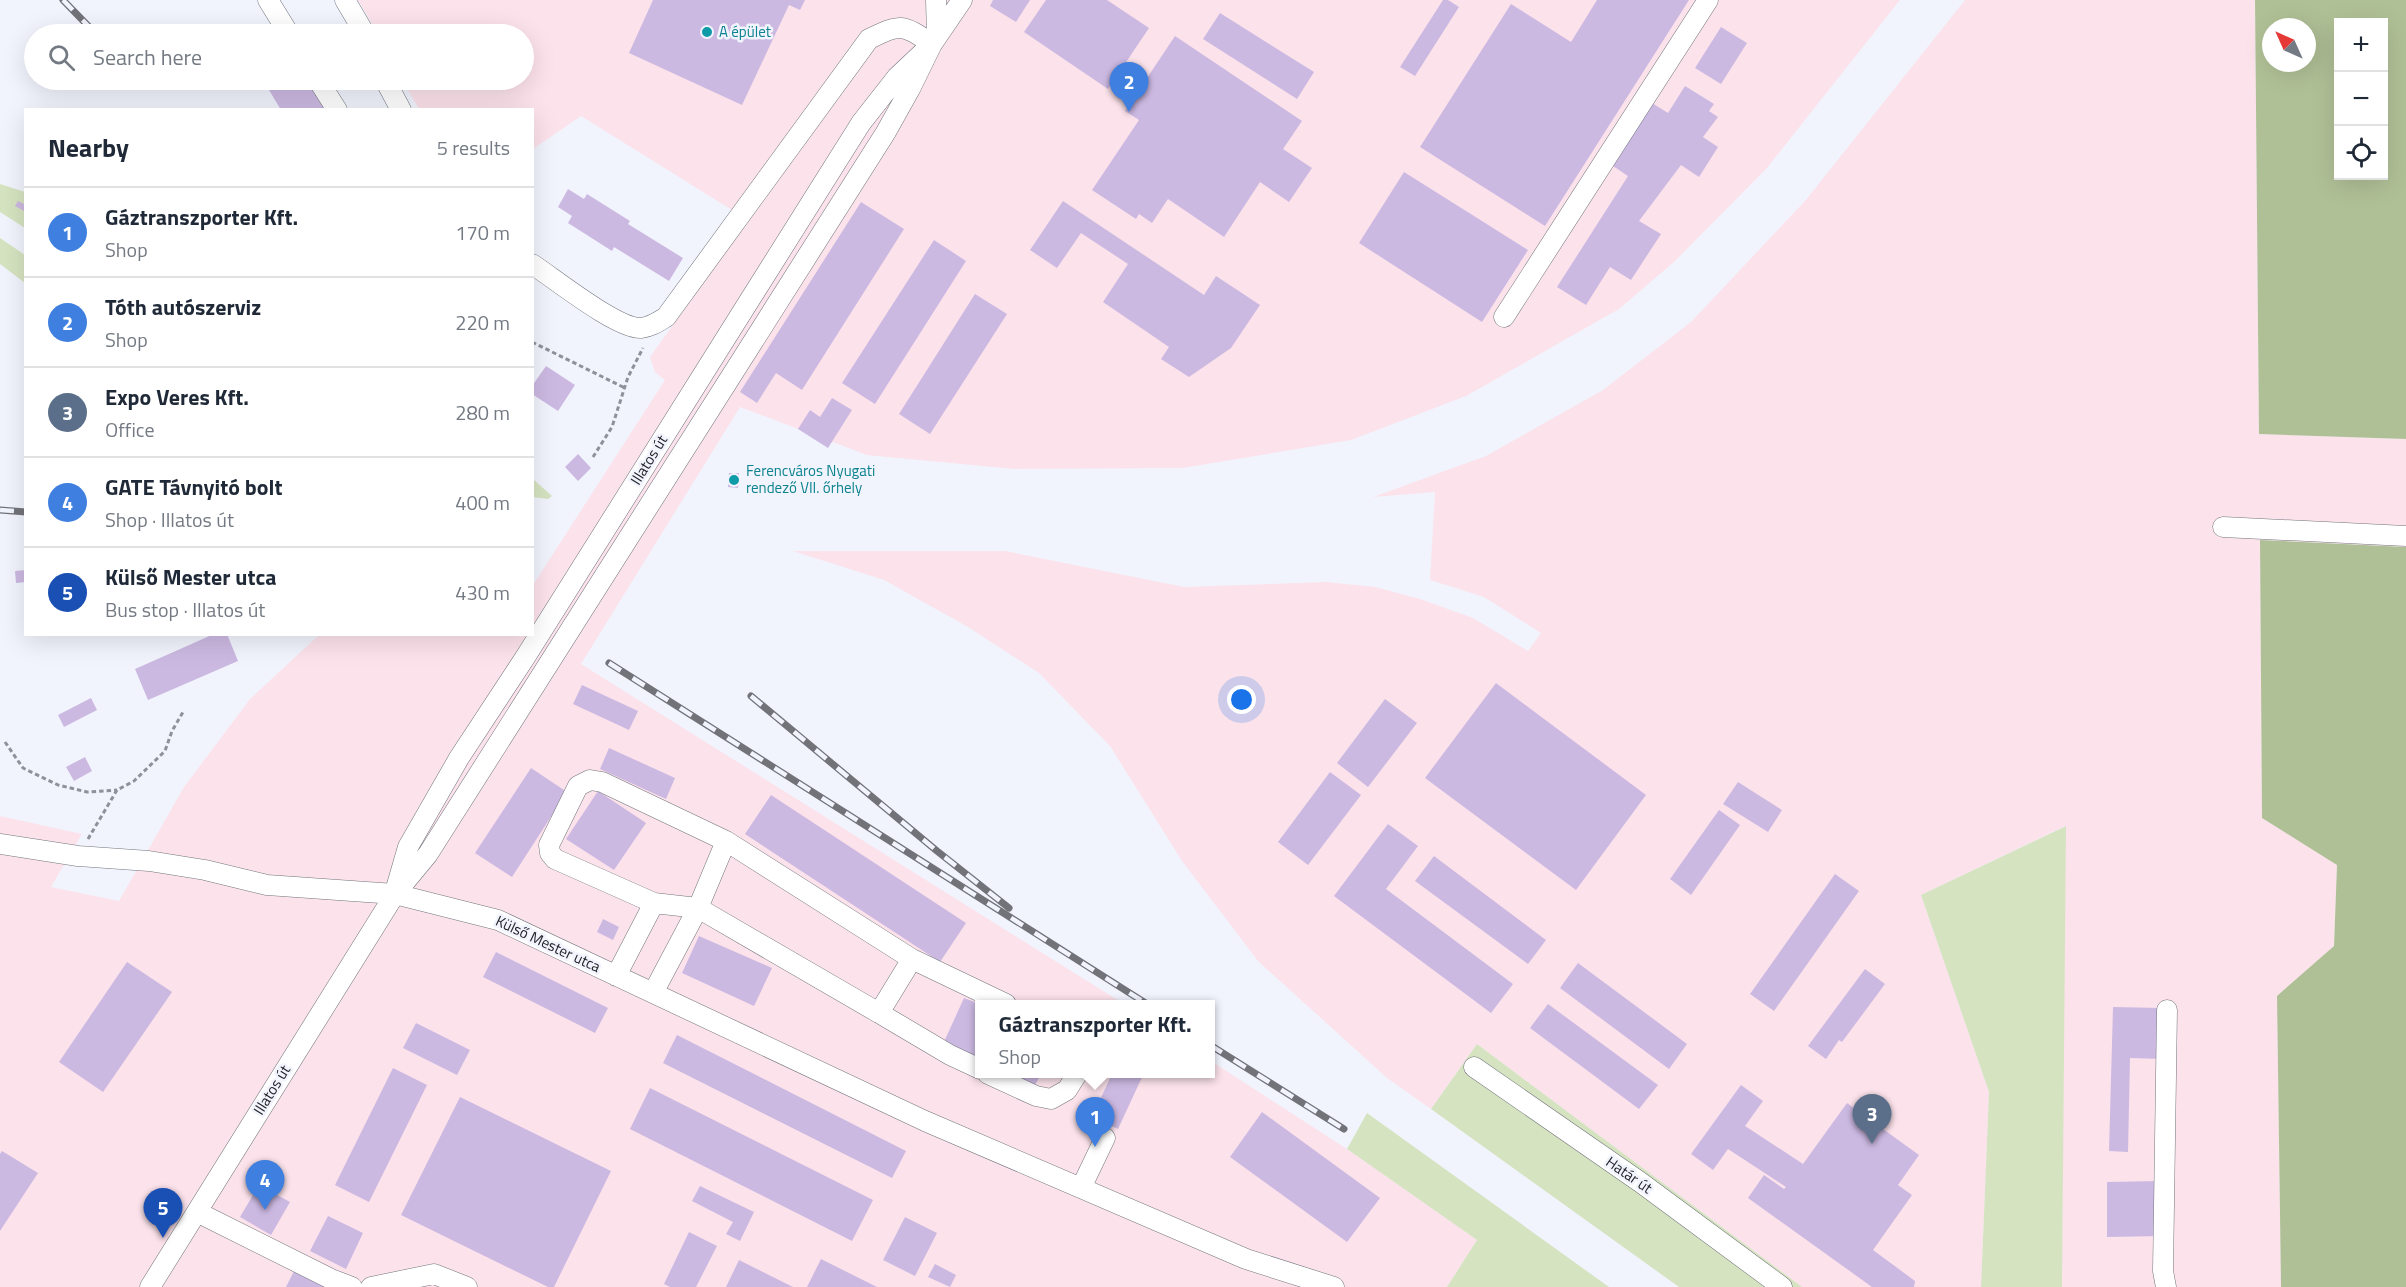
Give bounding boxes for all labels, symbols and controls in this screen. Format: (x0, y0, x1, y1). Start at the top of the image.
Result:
north arrow (2262, 18, 2316, 72)
map controls (2334, 18, 2388, 180)
button: + (2334, 18, 2388, 72)
place label: A épület (719, 20, 772, 43)
search box (24, 24, 534, 90)
marker: A épület (700, 25, 714, 39)
text: Search here (93, 40, 202, 74)
icon: search (45, 41, 78, 74)
pin: 2 (1110, 63, 1148, 112)
button: − (2334, 72, 2388, 126)
button: locate (2334, 126, 2388, 180)
text: Nearby (48, 128, 129, 167)
text: 5 results (437, 132, 510, 163)
text: Gáztranszporter Kft. (105, 200, 298, 234)
text: 1 (62, 217, 73, 248)
text: 170 m (455, 217, 510, 248)
text: Shop (105, 234, 148, 265)
text: Tóth autószerviz (105, 290, 261, 324)
text: 2 (62, 307, 73, 338)
text: 220 m (455, 307, 510, 338)
text: Shop (105, 324, 148, 355)
text: Expo Veres Kft. (105, 380, 249, 414)
text: 3 (62, 397, 73, 428)
text: 280 m (455, 397, 510, 428)
text: Office (105, 414, 155, 445)
street label: Illatos út (624, 430, 673, 489)
place label: Ferencváros Nyugati rendező VII. őrhely (746, 459, 875, 499)
text: GATE Távnyitó bolt (105, 470, 282, 504)
marker: Ferencváros Nyugati rendező VII. őrhely (727, 473, 741, 487)
text: 4 (62, 487, 73, 518)
text: 400 m (455, 487, 510, 518)
text: Shop · Illatos út (105, 504, 234, 535)
text: Külső Mester utca (105, 560, 277, 594)
text: 5 (62, 577, 73, 608)
text: 430 m (455, 577, 510, 608)
text: Bus stop · Illatos út (105, 594, 265, 625)
your location (1227, 685, 1256, 714)
street label: Külső Mester utca (492, 909, 605, 978)
popup (975, 1000, 1215, 1078)
text: Gáztranszporter Kft. (998, 1007, 1192, 1041)
text: Shop (998, 1041, 1041, 1072)
street label: Illatos út (247, 1060, 296, 1119)
pin: 3 (1852, 1094, 1892, 1144)
pin: 1 (1076, 1098, 1114, 1147)
street label: Határ út (1601, 1150, 1658, 1199)
pin: 4 (246, 1160, 284, 1210)
pin: 5 (144, 1188, 182, 1238)

